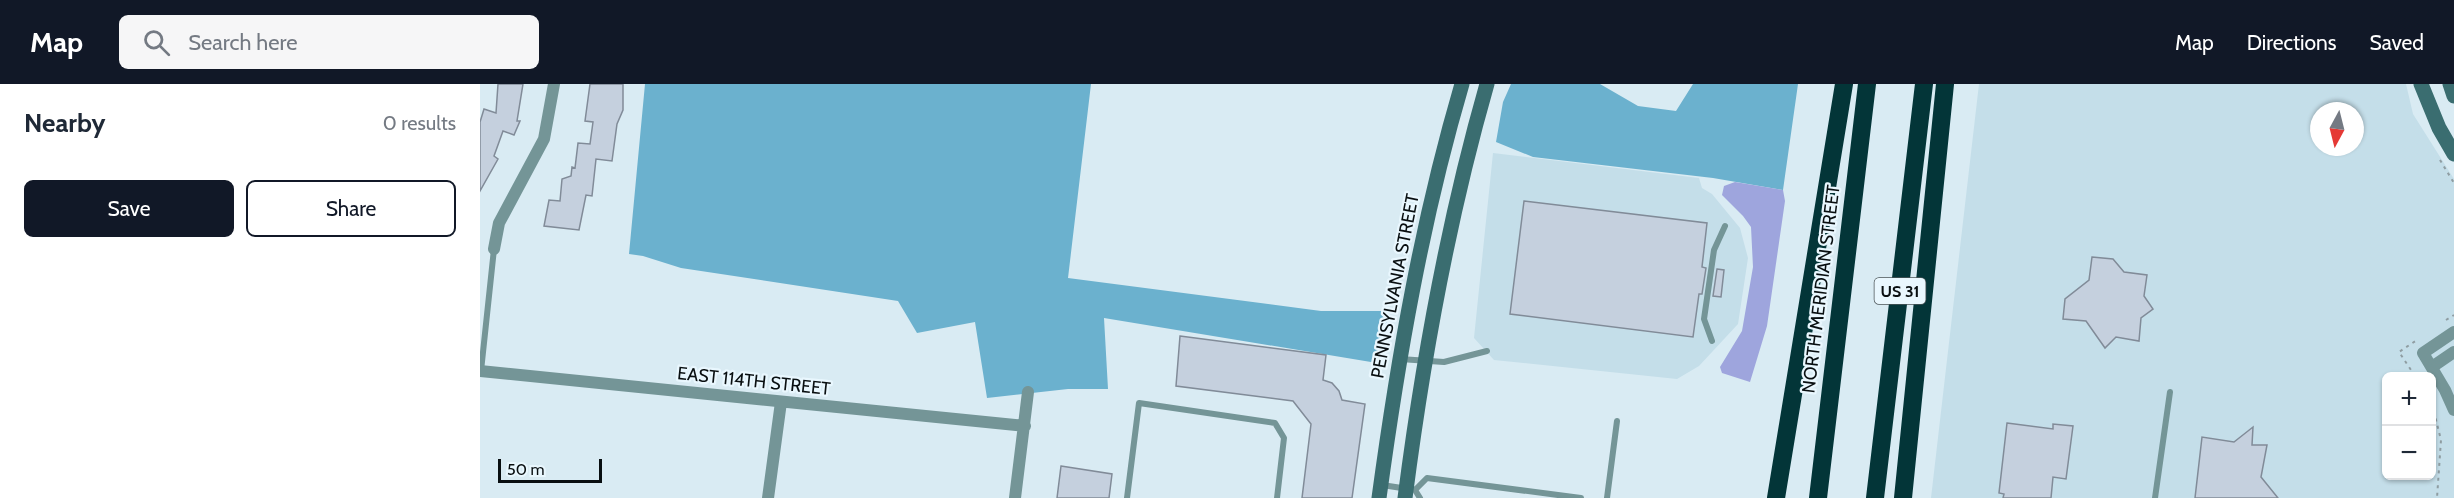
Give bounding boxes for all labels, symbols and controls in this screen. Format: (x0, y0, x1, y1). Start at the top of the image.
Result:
search box (119, 15, 539, 69)
text: Map (30, 25, 83, 59)
icon: search (140, 26, 173, 59)
text: Search here (188, 29, 297, 56)
text: Map (2175, 30, 2214, 55)
text: Directions (2247, 30, 2336, 55)
text: Saved (2369, 30, 2424, 55)
north arrow (2310, 102, 2364, 156)
text: Nearby (24, 107, 105, 139)
text: 0 results (383, 111, 456, 135)
button: Save (24, 180, 234, 237)
button: Share (246, 180, 456, 237)
street label: NORTH MERIDIAN STREET (1797, 183, 1845, 394)
street label: PENNSYLVANIA STREET (1366, 191, 1424, 380)
road number: US 31 (1874, 278, 1926, 304)
street label: EAST 114TH STREET (676, 362, 832, 400)
map controls (2382, 372, 2436, 480)
button: + (2382, 372, 2436, 426)
button: − (2382, 426, 2436, 480)
scale bar (498, 456, 602, 484)
text: 50 m (507, 460, 544, 479)

